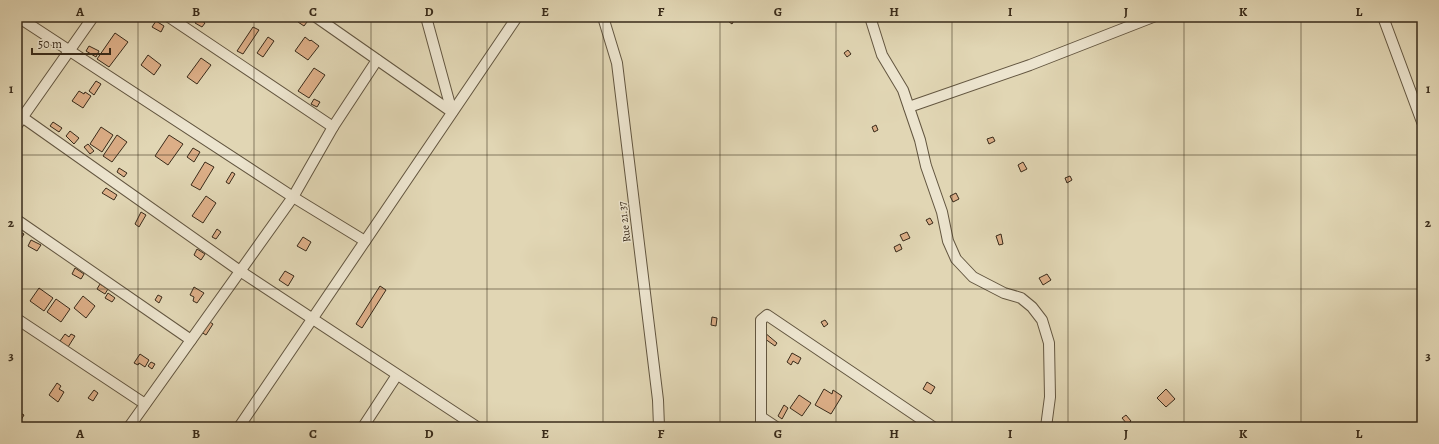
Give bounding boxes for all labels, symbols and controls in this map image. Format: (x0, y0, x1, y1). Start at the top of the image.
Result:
text: A (75, 3, 85, 20)
text: B (192, 3, 200, 20)
text: C (309, 3, 317, 20)
text: D (424, 3, 434, 20)
text: E (541, 3, 549, 20)
text: F (658, 3, 665, 20)
text: G (774, 3, 782, 20)
text: H (889, 3, 899, 20)
text: I (1008, 3, 1013, 20)
text: J (1124, 3, 1128, 20)
text: K (1239, 3, 1248, 20)
text: L (1356, 3, 1363, 20)
scale bar (32, 30, 110, 56)
text: 50 m (38, 36, 62, 52)
text: 1 (9, 80, 14, 97)
text: 1 (1426, 80, 1431, 97)
street label: Rue 21.37 (615, 200, 634, 243)
text: 2 (8, 214, 15, 231)
text: 2 (1425, 214, 1432, 231)
text: 3 (8, 347, 14, 364)
text: 3 (1425, 347, 1431, 364)
text: A (75, 425, 85, 442)
text: B (192, 425, 200, 442)
text: C (309, 425, 317, 442)
text: D (424, 425, 434, 442)
text: E (541, 425, 549, 442)
text: F (658, 425, 665, 442)
text: G (774, 425, 782, 442)
text: H (889, 425, 899, 442)
text: I (1008, 425, 1013, 442)
text: J (1124, 425, 1128, 442)
text: K (1239, 425, 1248, 442)
text: L (1356, 425, 1363, 442)

